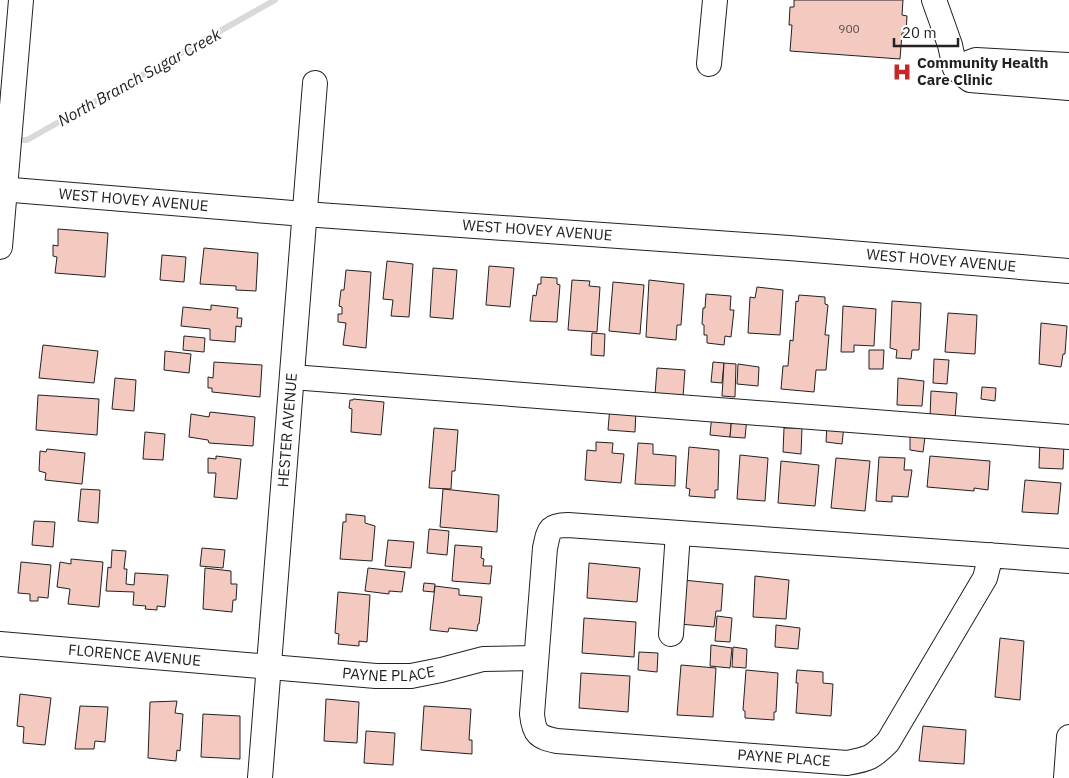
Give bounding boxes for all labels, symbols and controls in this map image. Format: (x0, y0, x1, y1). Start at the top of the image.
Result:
scale bar (894, 15, 958, 47)
house number: 900 (838, 21, 860, 36)
water label: North Branch Sugar Creek (54, 23, 225, 130)
text: 20 m (902, 23, 937, 42)
place label: Community Health Care Clinic (917, 53, 1049, 89)
hospital icon: Community Health Care Clinic (891, 61, 913, 83)
street label: WEST HOVEY AVENUE (58, 184, 209, 215)
street label: WEST HOVEY AVENUE (462, 215, 613, 245)
street label: WEST HOVEY AVENUE (866, 244, 1017, 276)
street label: HESTER AVENUE (273, 372, 301, 488)
street label: FLORENCE AVENUE (67, 640, 202, 670)
street label: PAYNE PLACE (341, 661, 437, 685)
street label: PAYNE PLACE (737, 745, 831, 770)

